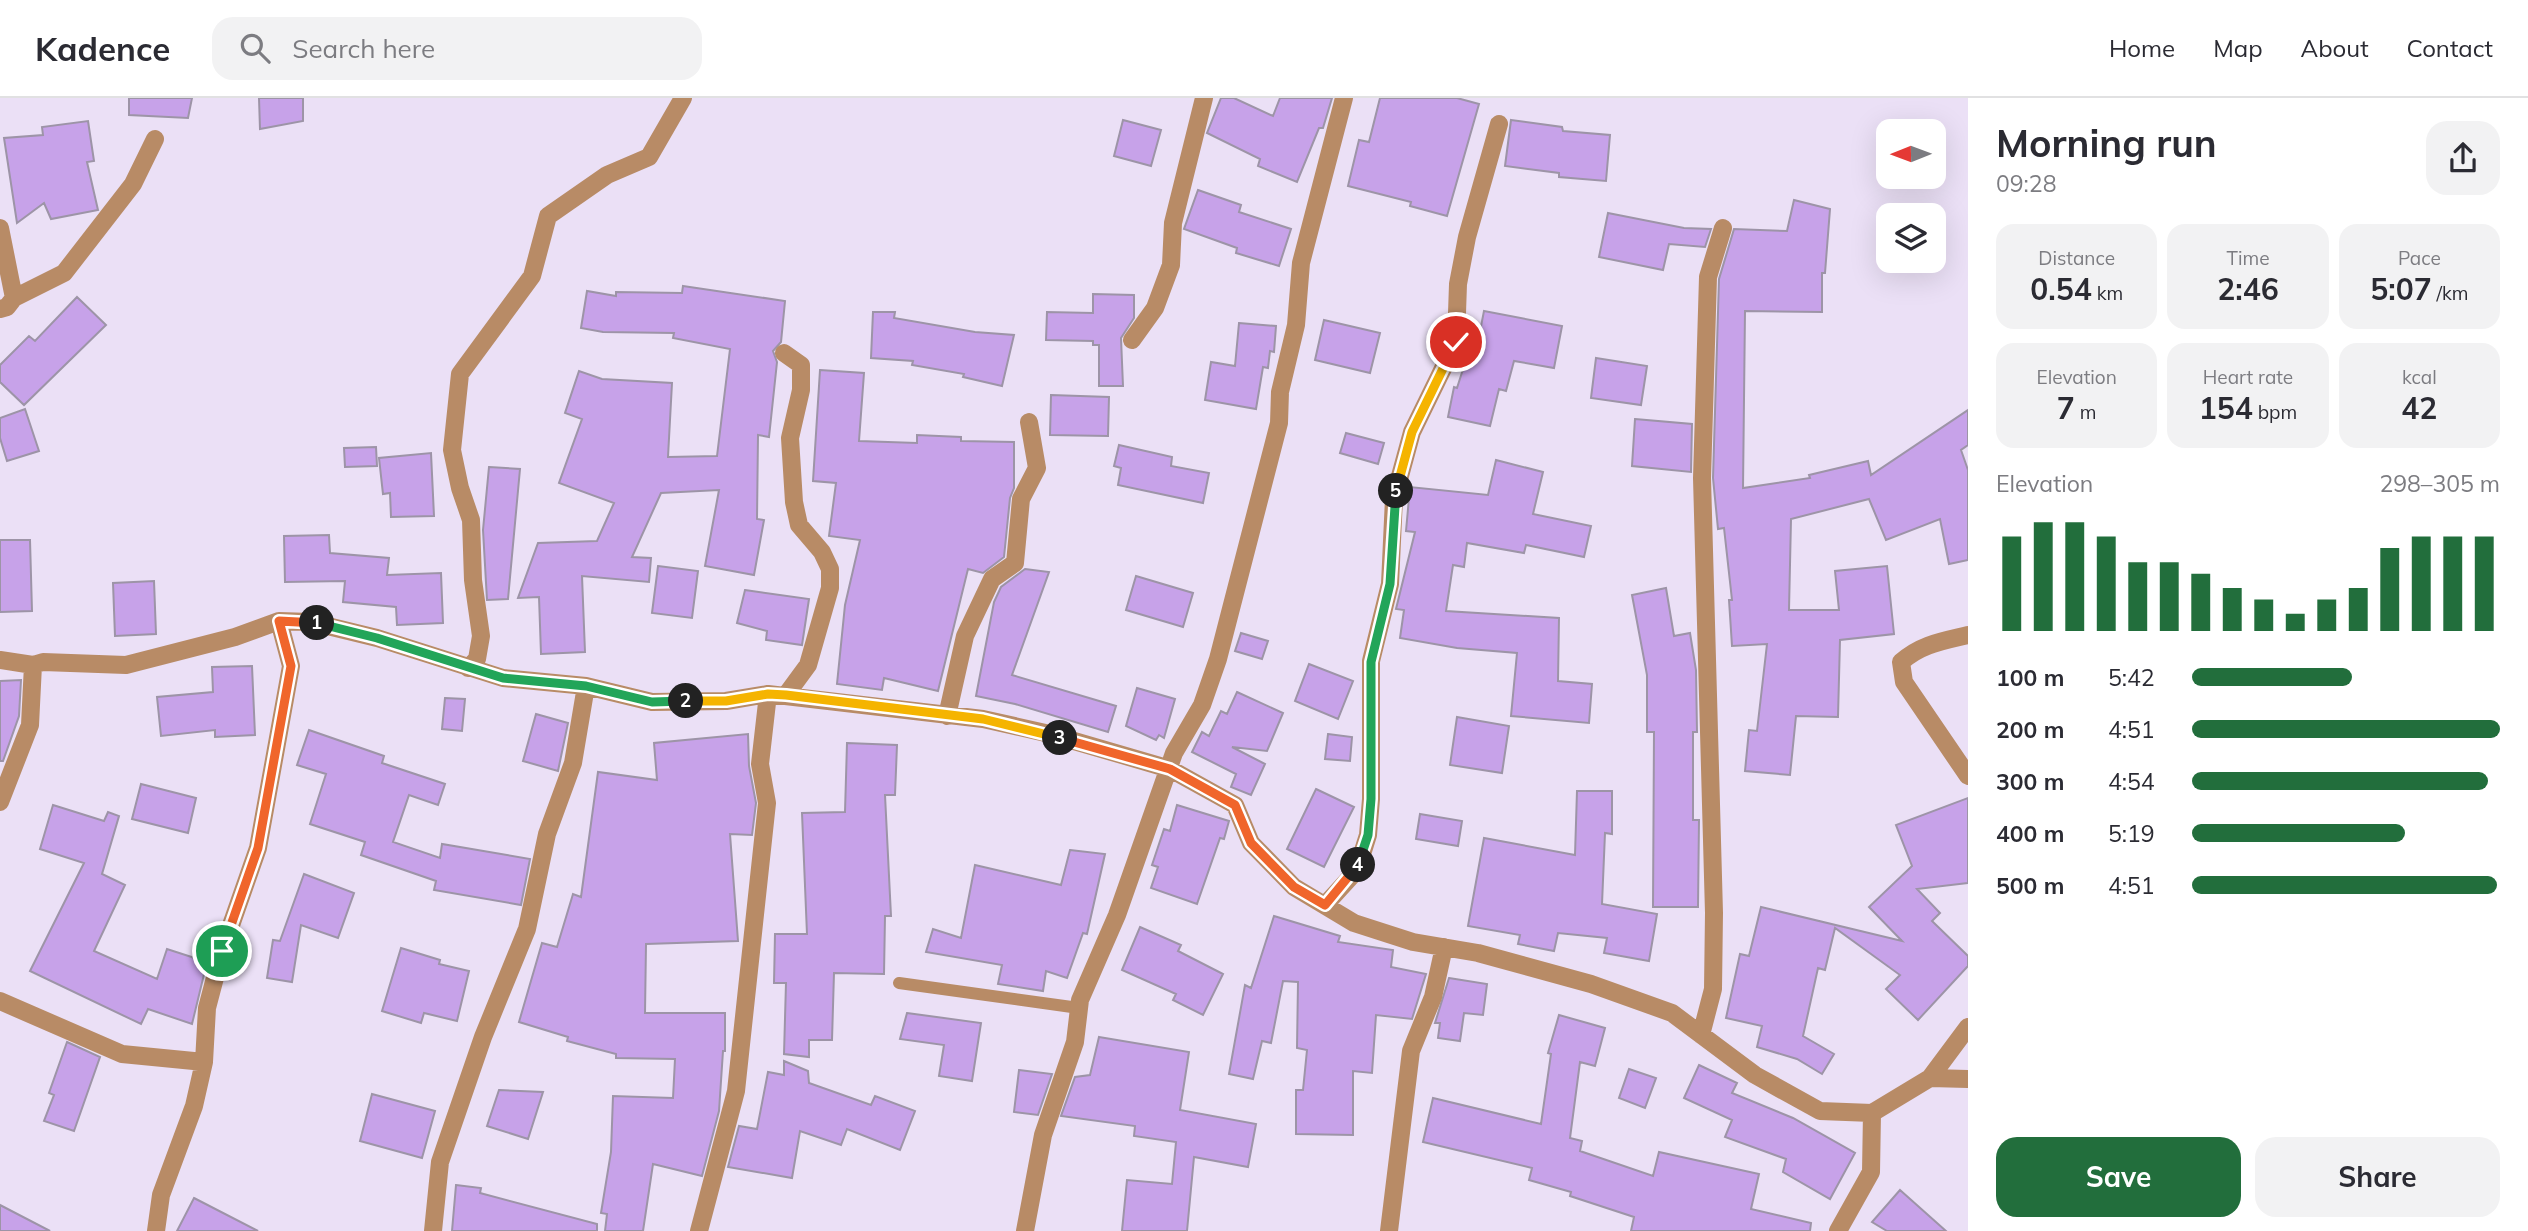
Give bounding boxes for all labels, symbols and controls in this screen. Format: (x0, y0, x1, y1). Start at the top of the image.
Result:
search box (212, 17, 702, 80)
text: Kadence (35, 28, 170, 69)
icon: search (236, 29, 274, 67)
text: Search here (292, 32, 435, 65)
text: Home (2109, 33, 2175, 63)
text: Map (2213, 33, 2263, 63)
text: About (2301, 33, 2369, 63)
text: Contact (2407, 33, 2493, 63)
north arrow (1876, 119, 1946, 189)
map controls (1876, 119, 1946, 273)
text: Morning run (1996, 119, 2217, 167)
button: share (2426, 121, 2500, 195)
text: 09:28 (1996, 169, 2056, 198)
button: layers (1876, 203, 1946, 273)
text: Distance (2038, 246, 2115, 270)
text: Time (2226, 246, 2270, 270)
text: Pace (2398, 246, 2441, 270)
text: 0.54 (2030, 270, 2092, 308)
text: 2:46 (2217, 270, 2279, 308)
text: 5:07 (2370, 270, 2432, 308)
text: km (2092, 281, 2123, 305)
text: /km (2432, 281, 2468, 305)
pin (1426, 312, 1486, 372)
icon: check (1437, 323, 1475, 361)
text: Elevation (2036, 365, 2117, 389)
text: Heart rate (2203, 365, 2293, 389)
text: kcal (2402, 365, 2437, 389)
text: 7 (2057, 389, 2075, 427)
text: 154 (2199, 389, 2253, 427)
text: 42 (2401, 389, 2437, 427)
text: m (2075, 400, 2096, 424)
text: bpm (2253, 400, 2297, 424)
text: Elevation (1996, 469, 2093, 498)
text: 298–305 m (2379, 469, 2500, 498)
pin: 5 (1378, 474, 1414, 508)
text: 5 (1390, 478, 1401, 502)
pin: 1 (300, 606, 334, 640)
text: 1 (311, 610, 322, 634)
text: 100 m (1996, 663, 2064, 692)
text: 5:42 (2108, 663, 2155, 692)
pin: 2 (668, 684, 704, 718)
text: 2 (680, 688, 691, 712)
text: 200 m (1996, 715, 2064, 744)
text: 4:51 (2108, 715, 2155, 744)
pin: 3 (1042, 720, 1078, 756)
text: 3 (1054, 725, 1065, 749)
text: 300 m (1996, 767, 2064, 796)
text: 4:54 (2108, 767, 2155, 796)
text: 400 m (1996, 819, 2064, 848)
text: 5:19 (2108, 819, 2155, 848)
pin: 4 (1340, 848, 1376, 882)
text: 4 (1352, 852, 1363, 876)
text: 500 m (1996, 871, 2064, 900)
text: 4:51 (2108, 871, 2155, 900)
pin (192, 921, 252, 981)
icon: arrive (203, 932, 241, 970)
button: Save (1996, 1137, 2241, 1217)
button: Share (2255, 1137, 2500, 1217)

